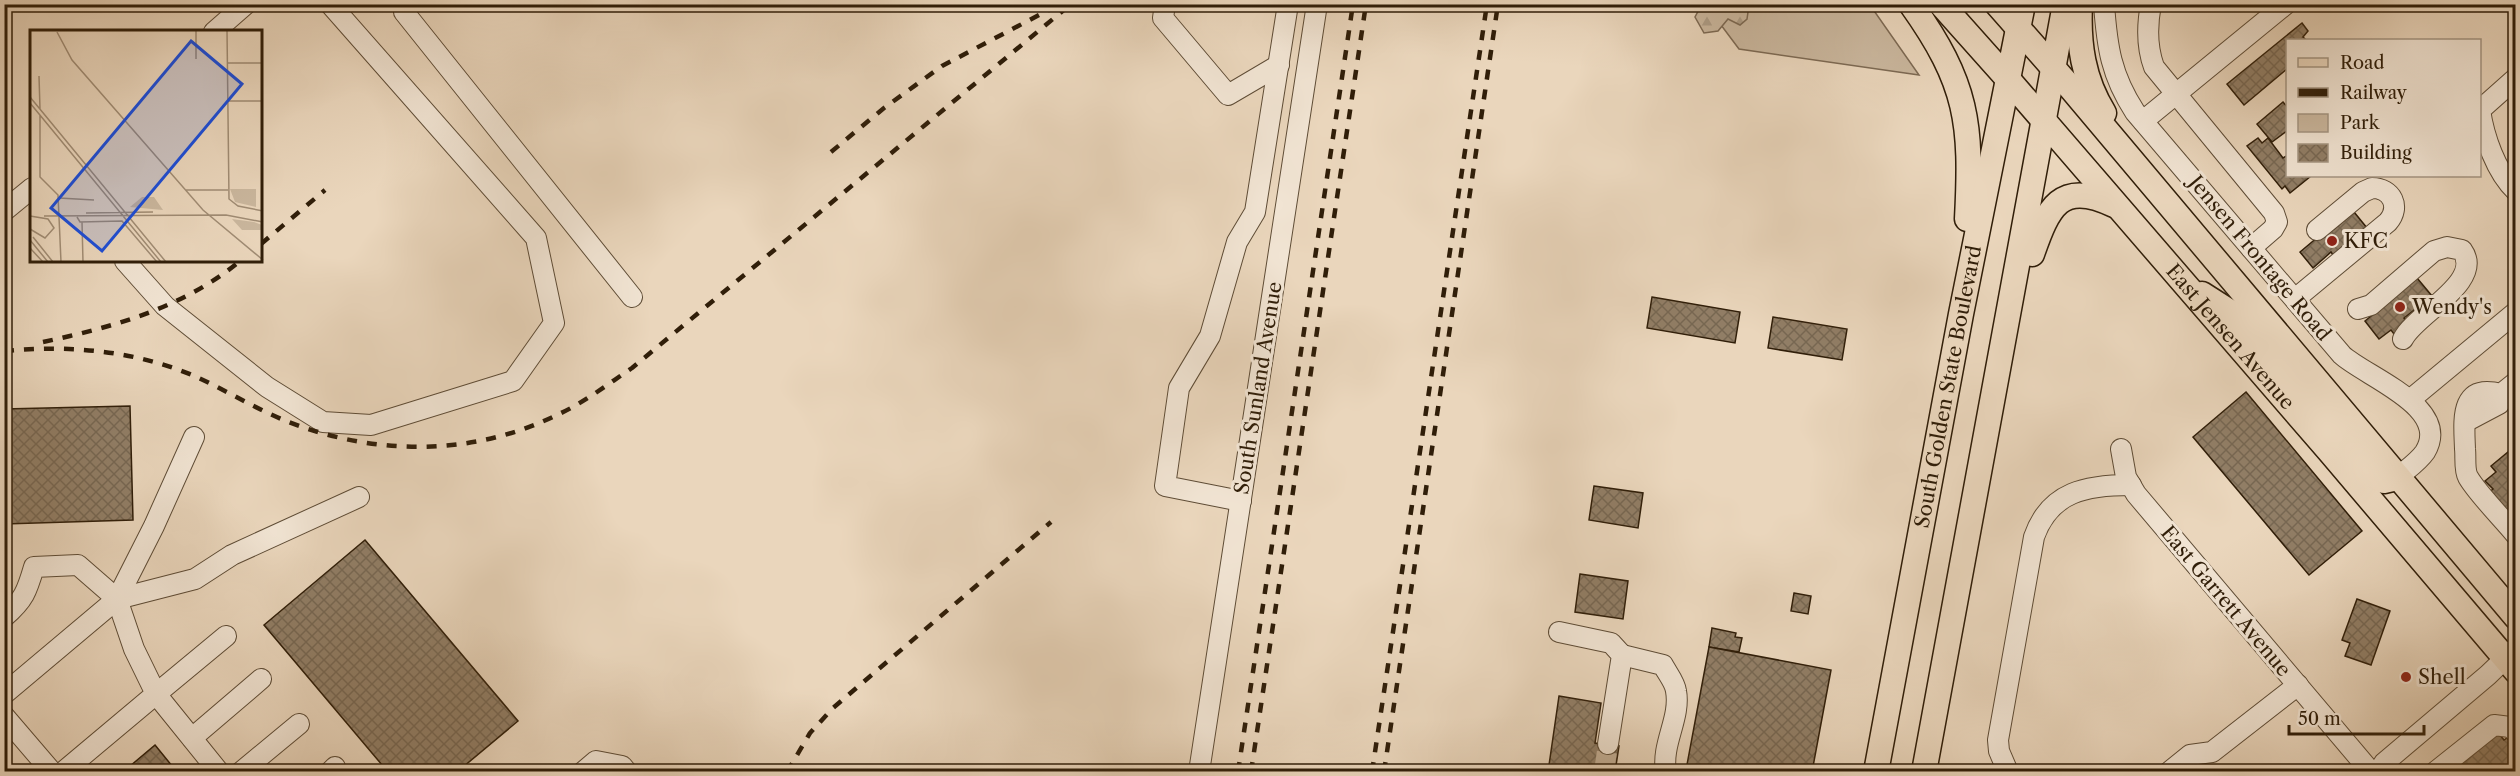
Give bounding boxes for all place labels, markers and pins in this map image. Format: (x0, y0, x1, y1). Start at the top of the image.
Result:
place label: KFC (2344, 229, 2388, 253)
marker: KFC (2325, 234, 2339, 248)
place label: Wendy's (2411, 295, 2492, 319)
marker: Wendy's (2393, 300, 2407, 314)
place label: Shell (2418, 665, 2466, 689)
marker: Shell (2399, 670, 2413, 684)

